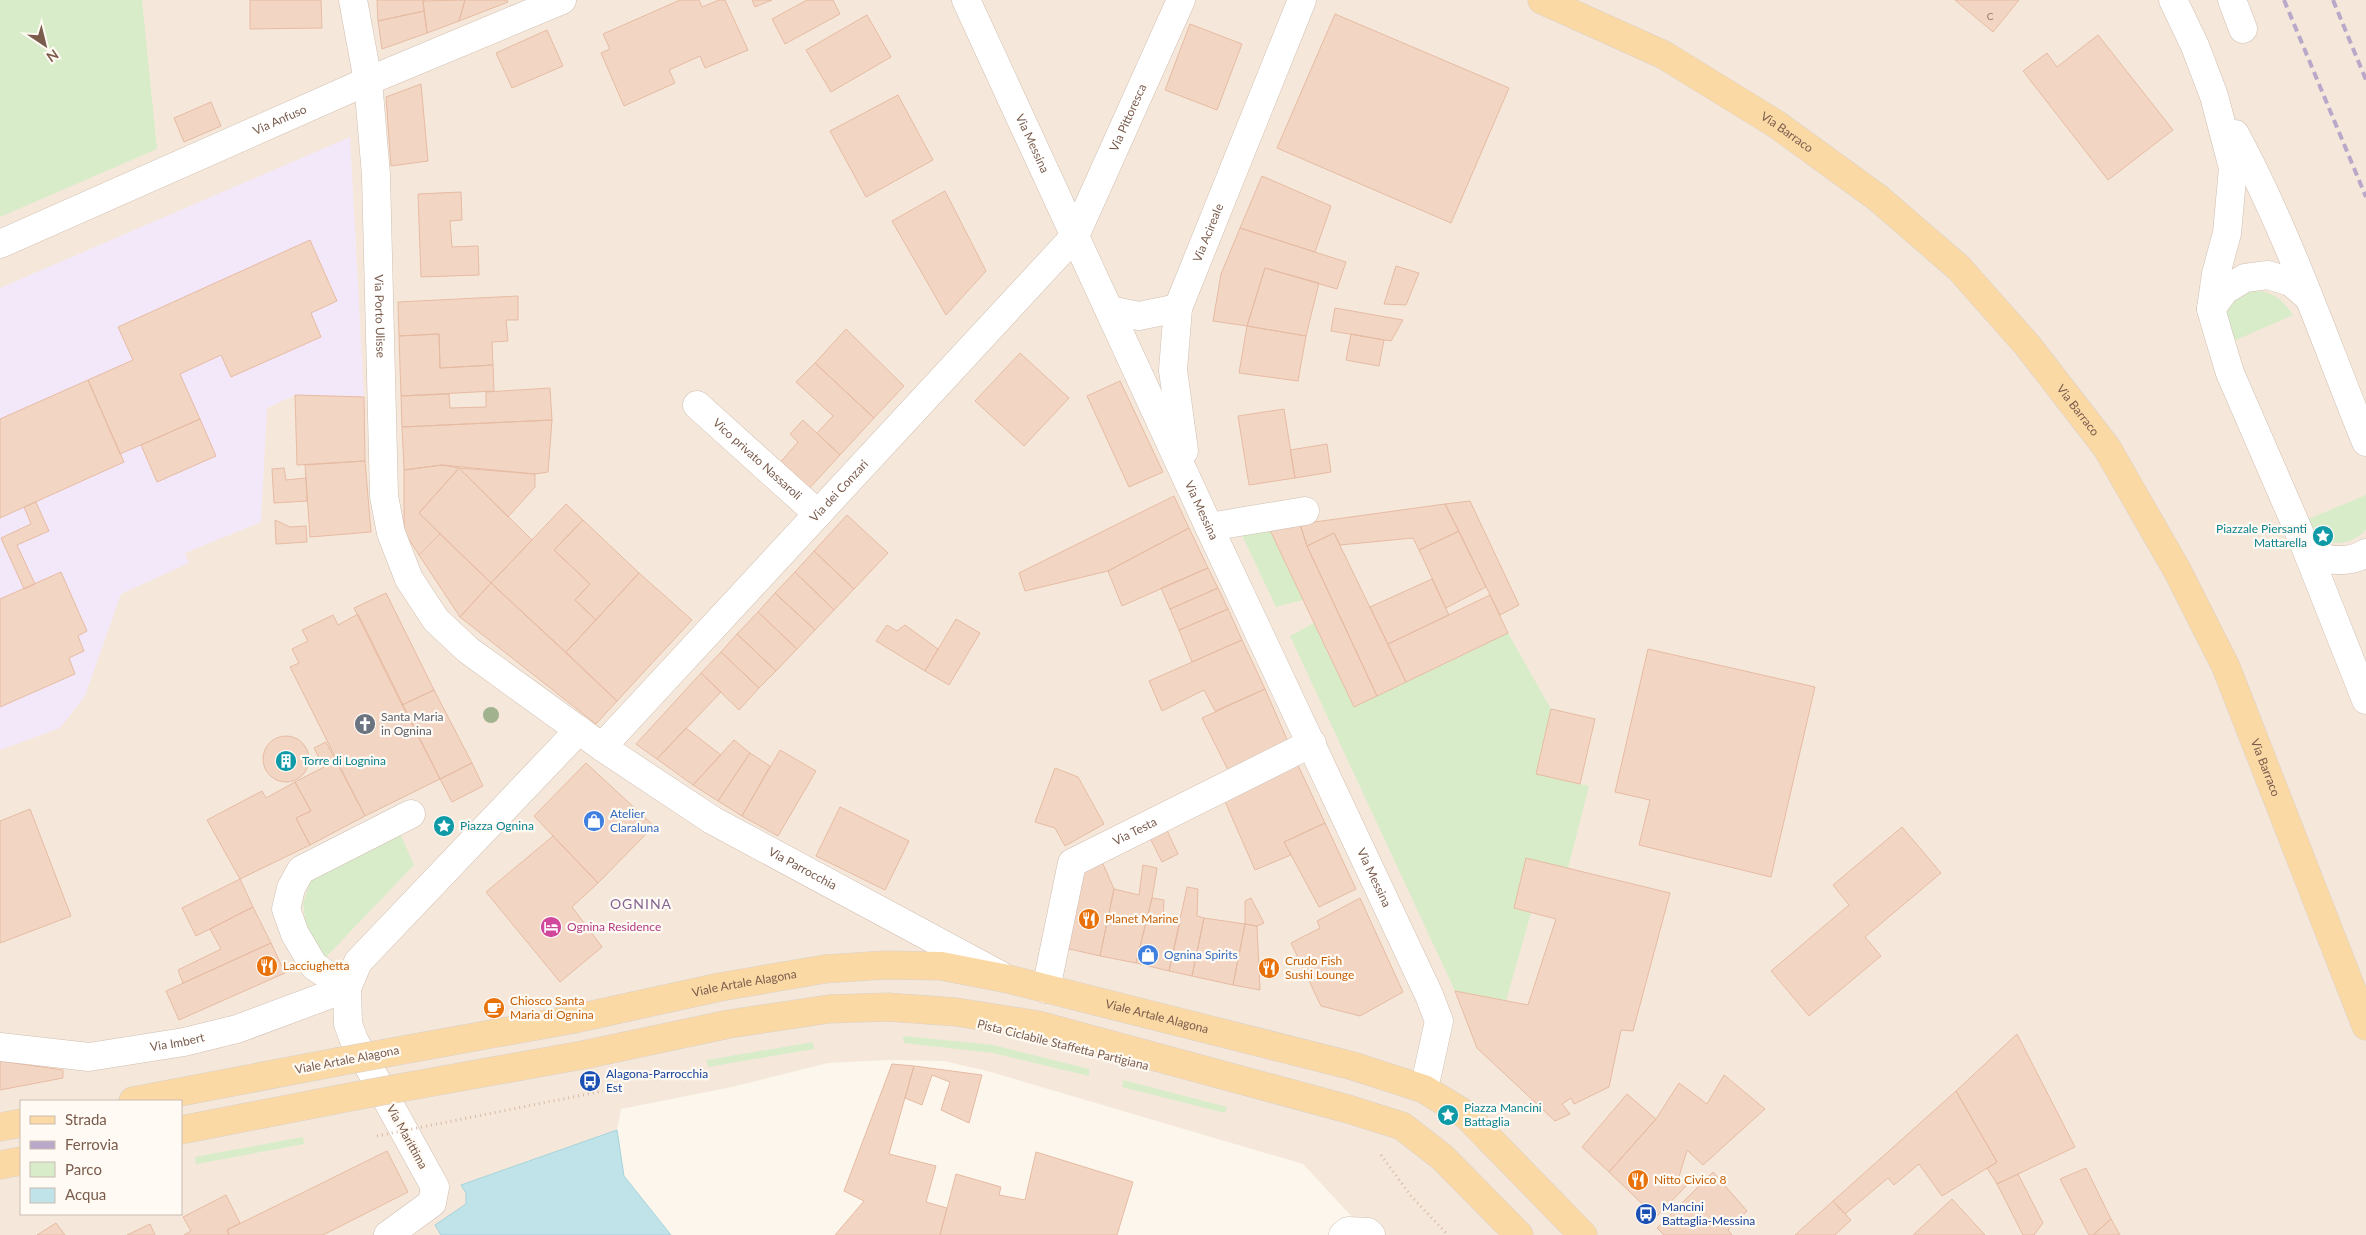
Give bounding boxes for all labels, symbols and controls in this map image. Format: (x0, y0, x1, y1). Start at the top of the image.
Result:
house number: C (1987, 10, 1994, 22)
north arrow (20, 20, 70, 70)
text: N (43, 46, 62, 66)
street label: Via Pittoresca (1106, 81, 1149, 154)
street label: Via Anfuso (250, 101, 309, 138)
street label: Via Barraco (1758, 108, 1816, 156)
street label: Via Messina (1013, 111, 1053, 175)
street label: Via Acireale (1189, 201, 1226, 264)
street label: Via Porto Ulisse (371, 274, 389, 358)
street label: Via Barraco (2054, 381, 2103, 439)
street label: Vico privato Nassaroli (710, 415, 805, 503)
street label: Via dei Conzari (806, 456, 871, 525)
street label: Via Messina (1182, 478, 1222, 542)
place label: Piazzale Piersanti Mattarella (2216, 521, 2307, 550)
place icon: Piazzale Piersanti Mattarella (2311, 524, 2335, 548)
place label: Santa Maria in Ognina (381, 709, 444, 738)
church icon: Santa Maria in Ognina (353, 712, 377, 736)
street label: Via Barraco (2248, 736, 2284, 799)
building icon: Torre di Lognina (274, 749, 298, 773)
place label: Torre di Lognina (302, 753, 386, 768)
place label: Atelier Claraluna (610, 806, 659, 835)
shop icon: Atelier Claraluna (582, 809, 606, 833)
place icon: Piazza Ognina (432, 814, 456, 838)
street label: Via Testa (1110, 814, 1159, 848)
place label: Piazza Ognina (460, 818, 534, 833)
street label: Via Parrocchia (766, 844, 839, 893)
street label: Via Messina (1354, 846, 1395, 910)
district label: OGNINA (610, 895, 672, 912)
restaurant icon: Planet Marine (1077, 907, 1101, 931)
place label: Planet Marine (1105, 911, 1179, 926)
hotel icon: Ognina Residence (539, 915, 563, 939)
place label: Ognina Residence (567, 919, 661, 934)
shop icon: Ognina Spirits (1136, 943, 1160, 967)
place label: Ognina Spirits (1164, 947, 1238, 962)
place label: Crudo Fish Sushi Lounge (1285, 953, 1354, 982)
restaurant icon: Lacciughetta (255, 954, 279, 978)
restaurant icon: Crudo Fish Sushi Lounge (1257, 956, 1281, 980)
place label: Lacciughetta (283, 958, 349, 973)
street label: Viale Artale Alagona (690, 966, 798, 1000)
place label: Chiosco Santa Maria di Ognina (510, 993, 594, 1022)
cafe icon: Chiosco Santa Maria di Ognina (482, 996, 506, 1020)
street label: Viale Artale Alagona (1104, 996, 1210, 1036)
street label: Pista Ciclabile Staffetta Partigiana (976, 1016, 1150, 1073)
street label: Via Imbert (149, 1029, 206, 1054)
street label: Viale Artale Alagona (294, 1042, 400, 1077)
place label: Alagona-Parrocchia Est (606, 1066, 708, 1095)
bus stop icon: Alagona-Parrocchia Est (578, 1069, 602, 1093)
legend (20, 1100, 182, 1215)
place label: Piazza Mancini Battaglia (1464, 1100, 1542, 1129)
street label: Via Marittima (384, 1102, 431, 1172)
place icon: Piazza Mancini Battaglia (1436, 1103, 1460, 1127)
text: Strada (65, 1110, 107, 1128)
text: Ferrovia (65, 1135, 118, 1153)
text: Parco (65, 1160, 102, 1178)
restaurant icon: Nitto Civico 8 (1626, 1168, 1650, 1192)
place label: Nitto Civico 8 (1654, 1172, 1726, 1187)
text: Acqua (65, 1185, 106, 1203)
place label: Mancini Battaglia-Messina (1662, 1199, 1755, 1228)
bus stop icon: Mancini Battaglia-Messina (1634, 1202, 1658, 1226)

